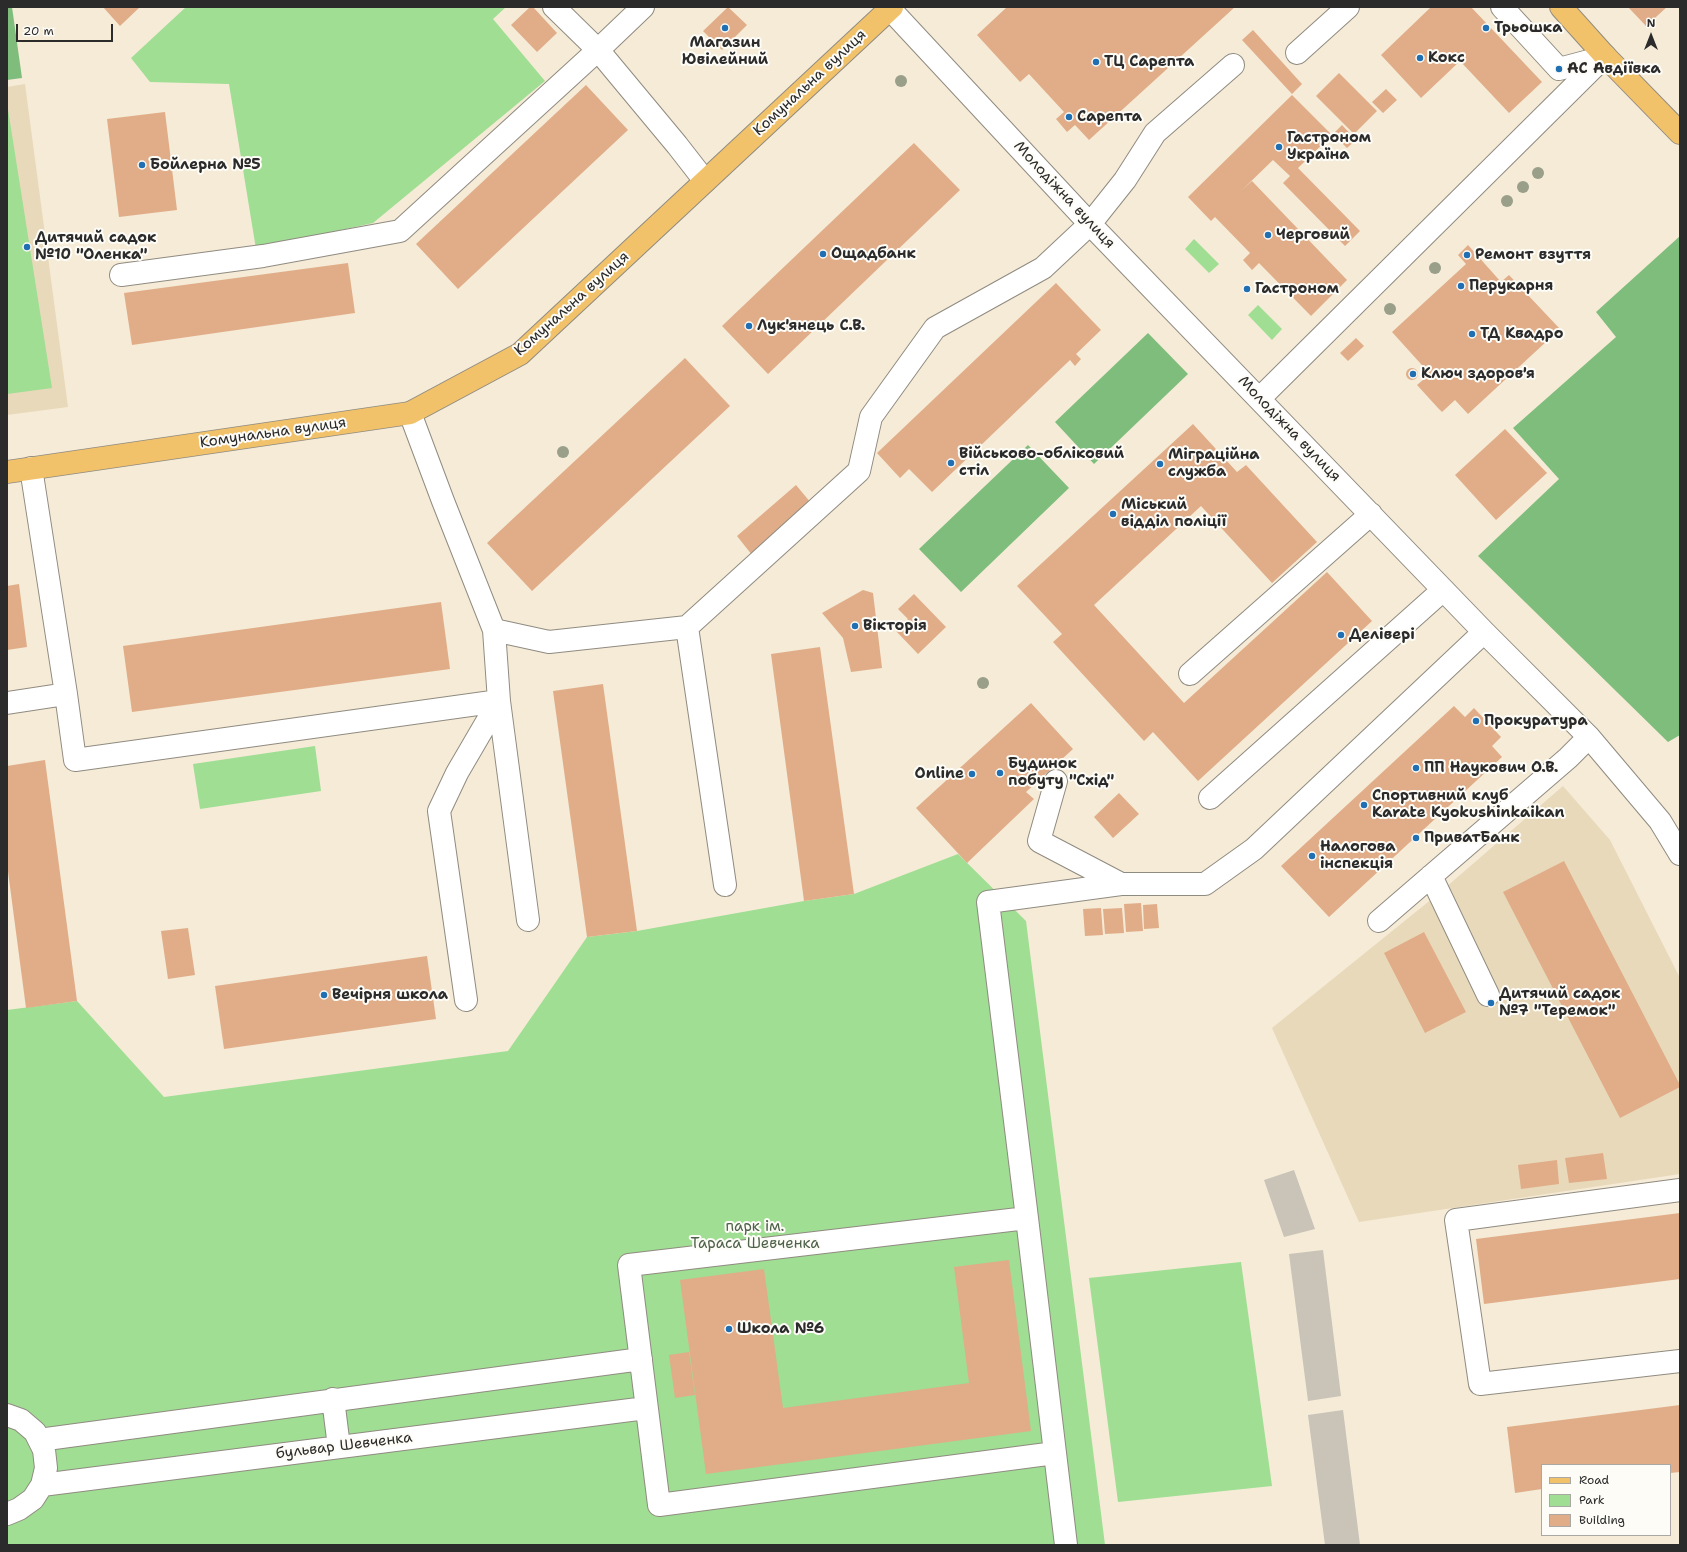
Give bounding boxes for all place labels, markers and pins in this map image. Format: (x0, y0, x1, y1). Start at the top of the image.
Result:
place label: Трьошка (1494, 19, 1562, 37)
marker: Магазин Ювілейний (720, 23, 730, 33)
marker: Трьошка (1481, 23, 1491, 33)
place label: Магазин Ювілейний (682, 34, 768, 69)
place label: Кокс (1428, 49, 1465, 67)
place label: ТЦ Сарепта (1104, 53, 1194, 71)
marker: Кокс (1415, 53, 1425, 63)
marker: ТЦ Сарепта (1091, 57, 1101, 67)
place label: АС Авдіївка (1567, 60, 1661, 78)
marker: АС Авдіївка (1554, 64, 1564, 74)
place label: Сарепта (1077, 108, 1142, 126)
marker: Сарепта (1064, 112, 1074, 122)
place label: Гастроном Україна (1287, 129, 1371, 164)
marker: Гастроном Україна (1274, 142, 1284, 152)
place label: Бойлерна №5 (150, 156, 261, 174)
marker: Бойлерна №5 (137, 160, 147, 170)
place label: Черговий (1276, 226, 1350, 244)
place label: Дитячий садок №10 "Оленка" (35, 229, 156, 264)
marker: Черговий (1263, 230, 1273, 240)
marker: Дитячий садок №10 "Оленка" (22, 242, 32, 252)
place label: Ощадбанк (831, 245, 916, 263)
place label: Ремонт взуття (1475, 246, 1591, 264)
marker: Ощадбанк (818, 249, 828, 259)
marker: Ремонт взуття (1462, 250, 1472, 260)
place label: Перукарня (1469, 277, 1553, 295)
place label: Гастроном (1255, 280, 1339, 298)
marker: Перукарня (1456, 281, 1466, 291)
marker: Гастроном (1242, 284, 1252, 294)
place label: Лук'янець С.В. (757, 317, 865, 335)
marker: Лук'янець С.В. (744, 321, 754, 331)
place label: ТД Квадро (1480, 325, 1563, 343)
marker: ТД Квадро (1467, 329, 1477, 339)
place label: Ключ здоров'я (1421, 365, 1535, 383)
marker: Ключ здоров'я (1408, 369, 1418, 379)
place label: Військово-обліковий стіл (959, 445, 1124, 480)
place label: Міграційна служба (1168, 446, 1260, 481)
marker: Військово-обліковий стіл (946, 458, 956, 468)
marker: Міграційна служба (1155, 459, 1165, 469)
place label: Міський відділ поліції (1121, 496, 1226, 531)
marker: Міський відділ поліції (1108, 509, 1118, 519)
place label: Вікторія (863, 617, 927, 635)
marker: Вікторія (850, 621, 860, 631)
place label: Делівері (1349, 626, 1415, 644)
marker: Делівері (1336, 630, 1346, 640)
place label: Прокуратура (1484, 712, 1588, 730)
marker: Прокуратура (1471, 716, 1481, 726)
place label: Будинок побуту "Схід" (1008, 755, 1114, 790)
place label: ПП Наукович О.В. (1424, 759, 1558, 777)
marker: ПП Наукович О.В. (1411, 763, 1421, 773)
place label: Online (915, 765, 964, 783)
marker: Будинок побуту "Схід" (995, 768, 1005, 778)
marker: Online (967, 769, 977, 779)
place label: Спортивний клуб Karate Kyokushinkaikan (1372, 787, 1564, 822)
marker: Спортивний клуб Karate Kyokushinkaikan (1359, 800, 1369, 810)
place label: ПриватБанк (1424, 829, 1520, 847)
marker: ПриватБанк (1411, 833, 1421, 843)
place label: Налогова інспекція (1320, 838, 1396, 873)
marker: Налогова інспекція (1307, 851, 1317, 861)
place label: Дитячий садок №7 "Теремок" (1499, 985, 1620, 1020)
place label: Вечірня школа (332, 986, 448, 1004)
marker: Вечірня школа (319, 990, 329, 1000)
marker: Дитячий садок №7 "Теремок" (1486, 998, 1496, 1008)
place label: Школа №6 (737, 1320, 824, 1338)
marker: Школа №6 (724, 1324, 734, 1334)

